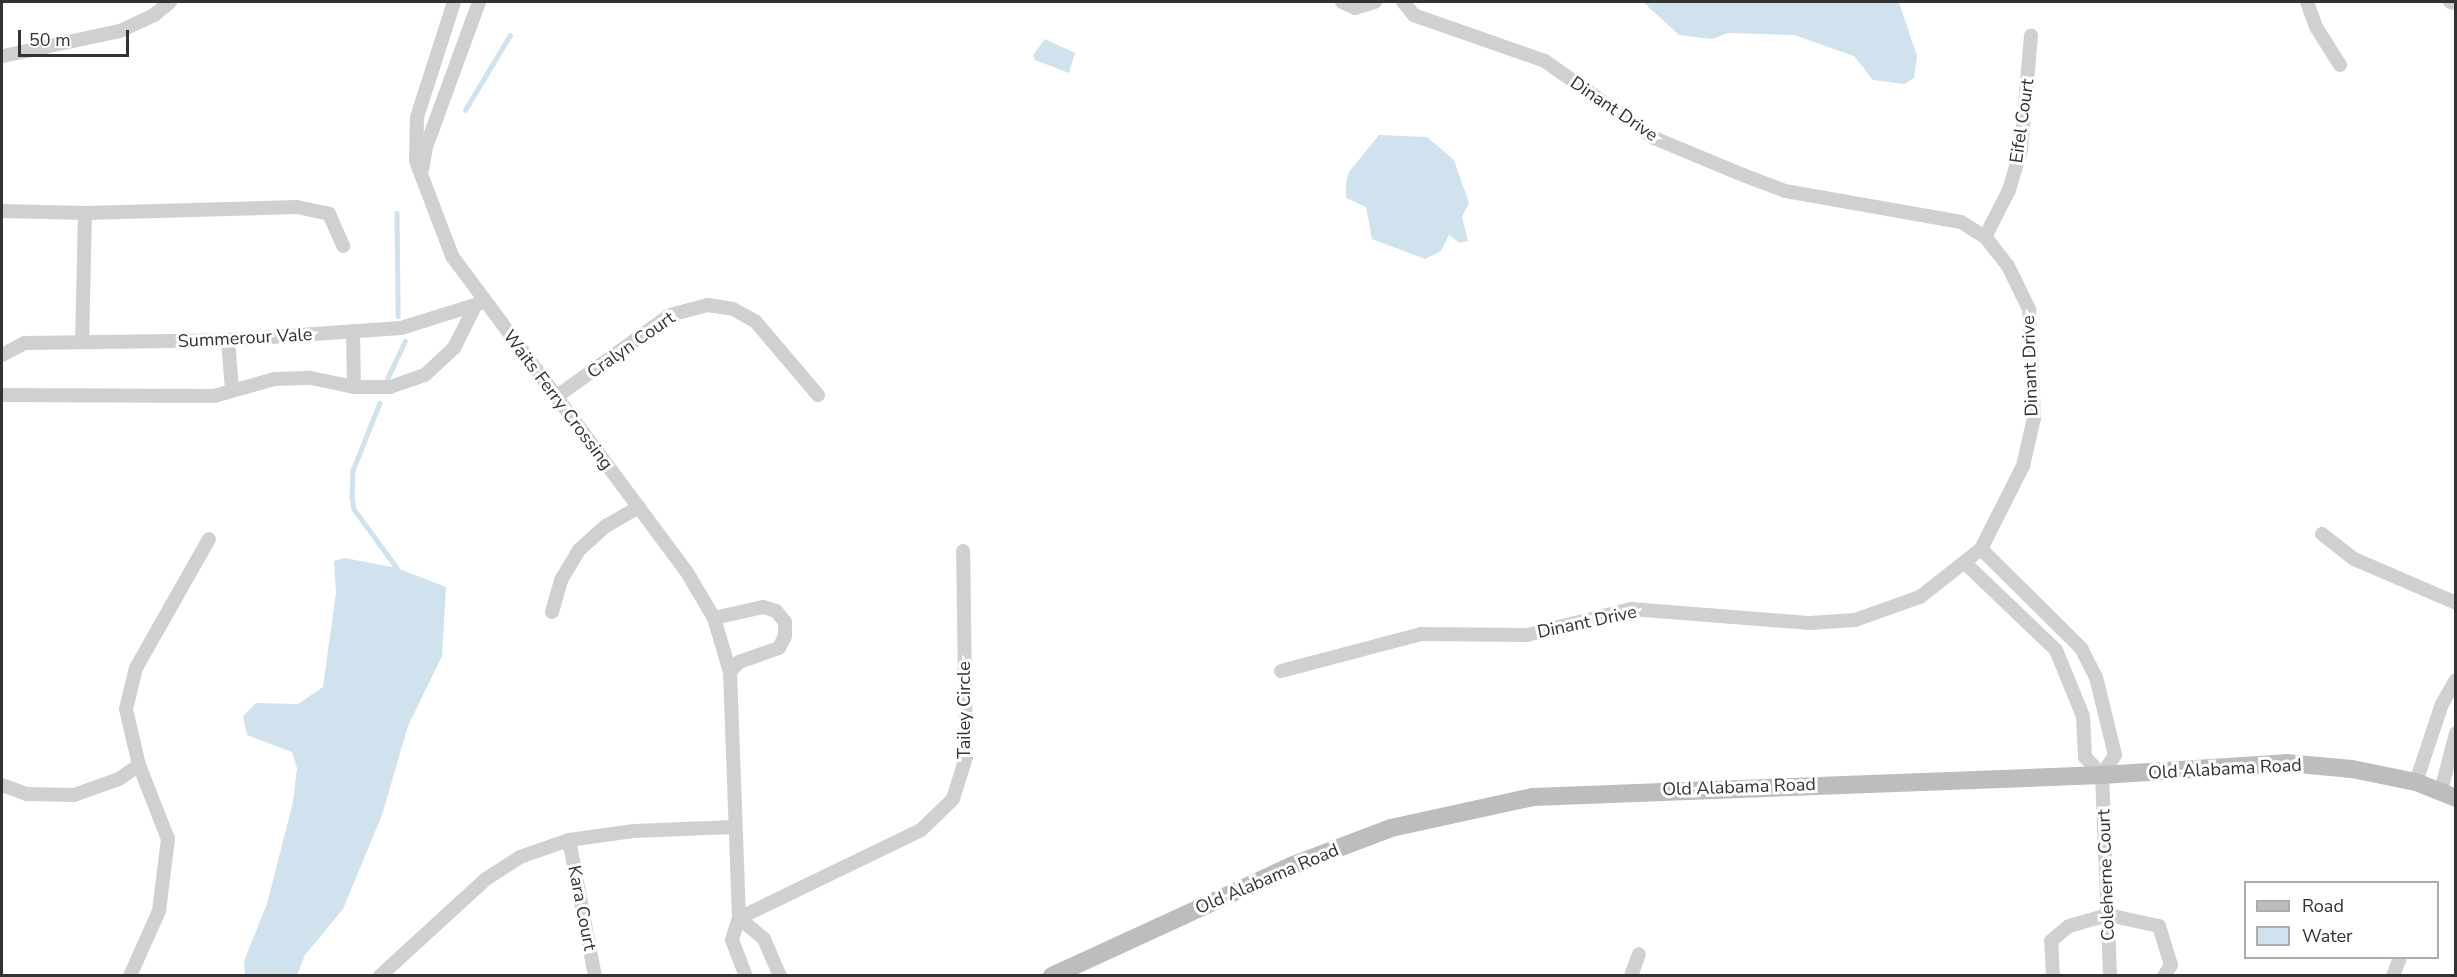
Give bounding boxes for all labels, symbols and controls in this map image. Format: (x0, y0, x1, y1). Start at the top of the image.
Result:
scale bar (21, 18, 132, 56)
text: 50 m (29, 28, 71, 52)
street label: Dinant Drive (1566, 72, 1662, 146)
street label: Eifel Court (2005, 78, 2039, 164)
street label: Cralyn Court (583, 307, 679, 383)
street label: Dinant Drive (2017, 315, 2043, 417)
street label: Summerour Vale (177, 324, 313, 352)
street label: Waits Ferry Crossing (498, 326, 618, 474)
street label: Dinant Drive (1535, 601, 1639, 643)
street label: Tailey Circle (953, 661, 975, 759)
street label: Old Alabama Road (2148, 754, 2302, 784)
street label: Old Alabama Road (1662, 774, 1816, 800)
street label: Coleherne Court (2093, 809, 2119, 941)
street label: Old Alabama Road (1192, 839, 1342, 919)
street label: Kara Court (563, 864, 601, 952)
legend (2244, 881, 2439, 959)
text: Road (2302, 894, 2344, 918)
text: Water (2302, 924, 2353, 948)

